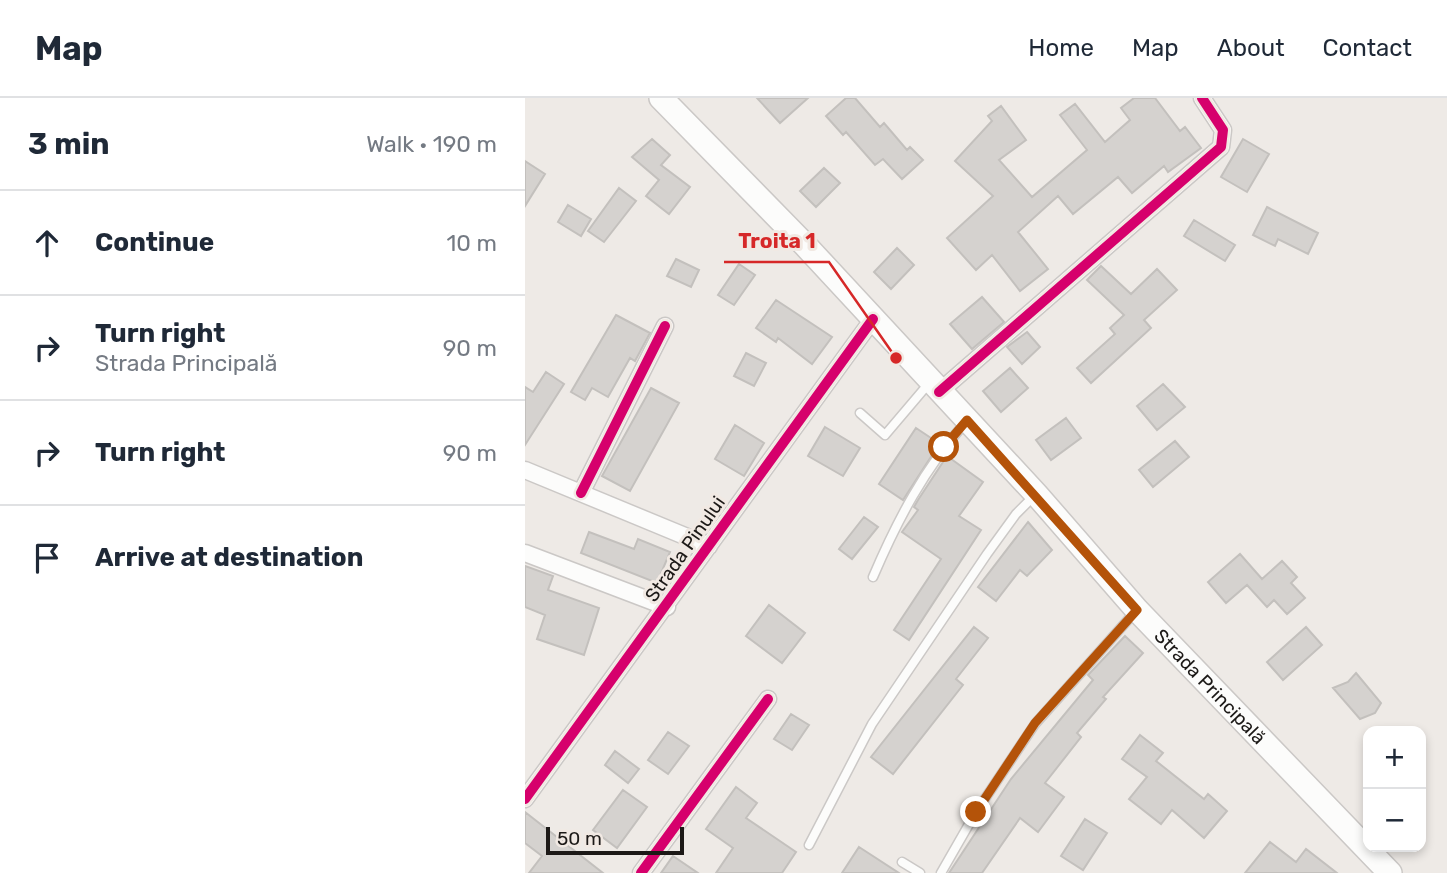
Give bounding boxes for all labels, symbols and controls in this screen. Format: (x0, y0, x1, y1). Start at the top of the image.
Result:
text: Map (35, 29, 103, 68)
text: Home (1028, 34, 1094, 62)
text: Map (1132, 34, 1179, 62)
text: About (1217, 34, 1285, 62)
text: Contact (1323, 34, 1412, 62)
text: 3 min (28, 126, 110, 162)
text: Walk · 190 m (366, 130, 497, 158)
callout: Troita 1 (724, 220, 829, 262)
icon: ahead (28, 224, 66, 262)
text: Continue (95, 227, 214, 258)
text: Troita 1 (738, 228, 816, 253)
text: 10 m (446, 229, 497, 257)
text: Turn right (95, 318, 225, 349)
icon: right (28, 329, 66, 367)
text: 90 m (443, 334, 497, 362)
text: Strada Principală (95, 349, 278, 377)
route start (928, 431, 959, 462)
icon: right (28, 434, 66, 472)
text: Turn right (95, 437, 225, 468)
text: 90 m (443, 439, 497, 467)
street label: Strada Pinului (640, 492, 730, 606)
icon: arrive (28, 539, 66, 577)
text: Arrive at destination (95, 542, 363, 573)
street label: Strada Principală (1150, 624, 1271, 749)
map controls (1363, 726, 1426, 852)
button: + (1363, 726, 1426, 789)
button: − (1363, 789, 1426, 852)
route end (960, 796, 991, 827)
scale bar (546, 824, 684, 856)
text: 50 m (557, 827, 602, 850)

